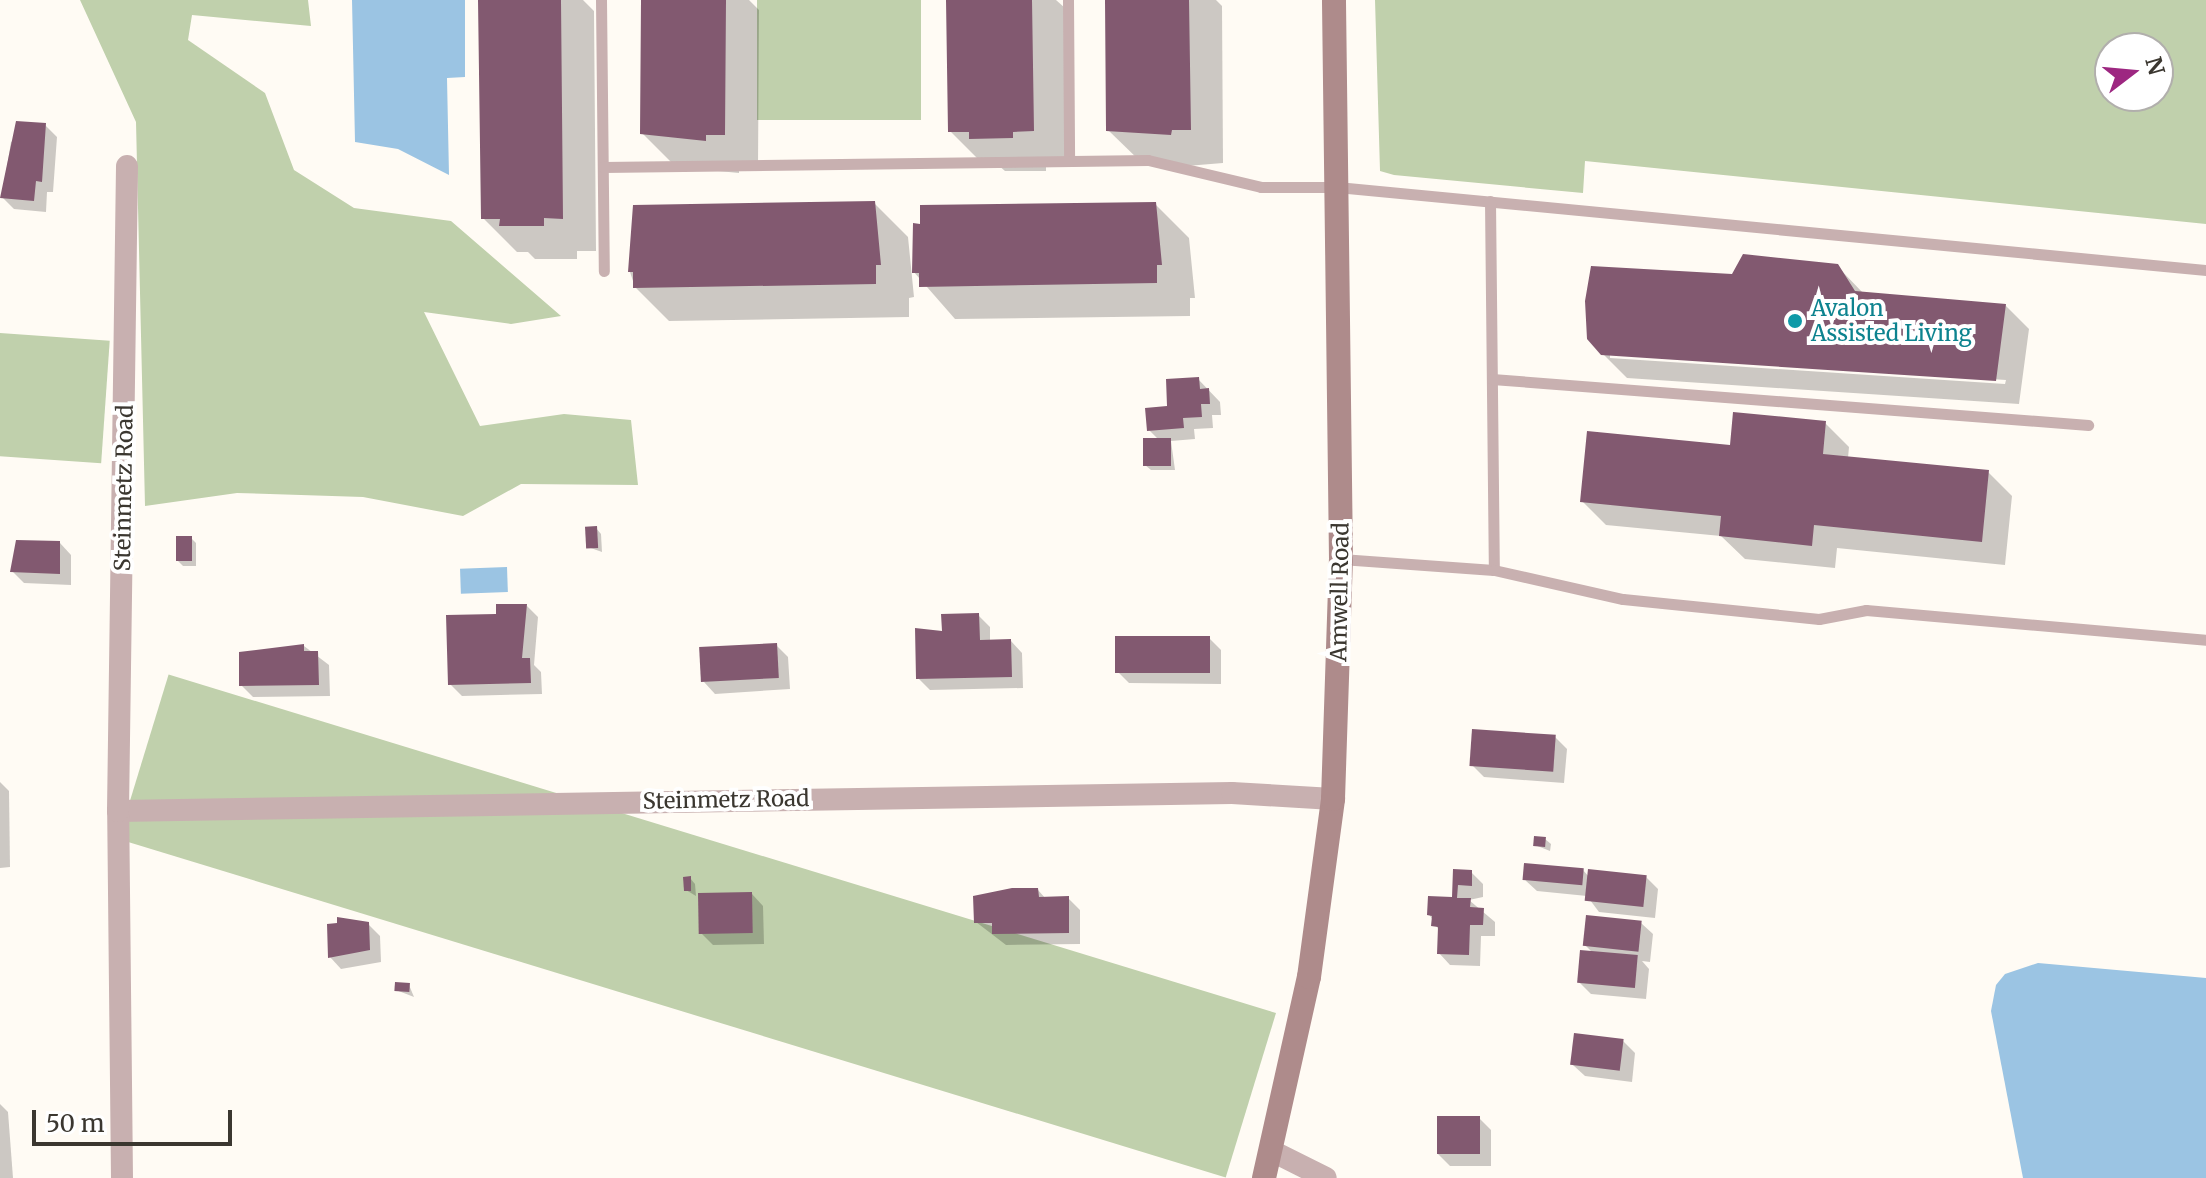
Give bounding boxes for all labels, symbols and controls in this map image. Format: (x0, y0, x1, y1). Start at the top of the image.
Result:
north arrow (2094, 32, 2174, 112)
text: N (2139, 54, 2171, 78)
place label: Avalon Assisted Living (1811, 295, 1972, 346)
marker: Avalon Assisted Living (1786, 312, 1804, 330)
street label: Steinmetz Road (109, 404, 139, 572)
street label: Amwell Road (1326, 522, 1354, 662)
street label: Steinmetz Road (642, 785, 810, 815)
scale bar (36, 1094, 236, 1144)
text: 50 m (46, 1108, 105, 1139)

